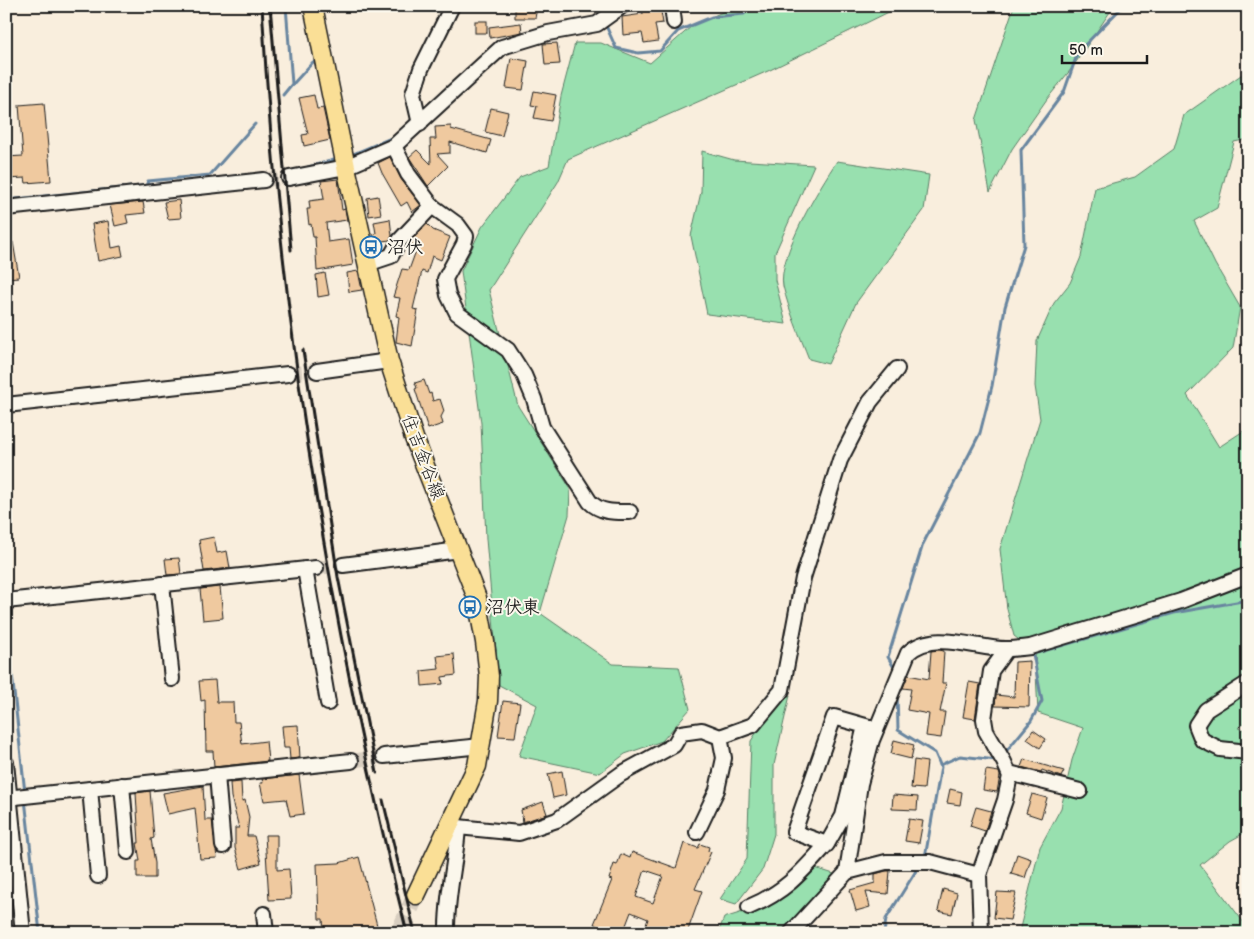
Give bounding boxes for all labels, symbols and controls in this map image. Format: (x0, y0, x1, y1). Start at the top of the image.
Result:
scale bar (1062, 32, 1146, 64)
text: 50 m (1069, 41, 1103, 60)
bus stop icon: 沼伏 (359, 235, 383, 259)
place label: 沼伏 (387, 237, 423, 258)
street label: 住吉金谷線 (397, 411, 449, 503)
bus stop icon: 沼伏東 (458, 595, 482, 619)
place label: 沼伏東 (486, 597, 540, 618)

